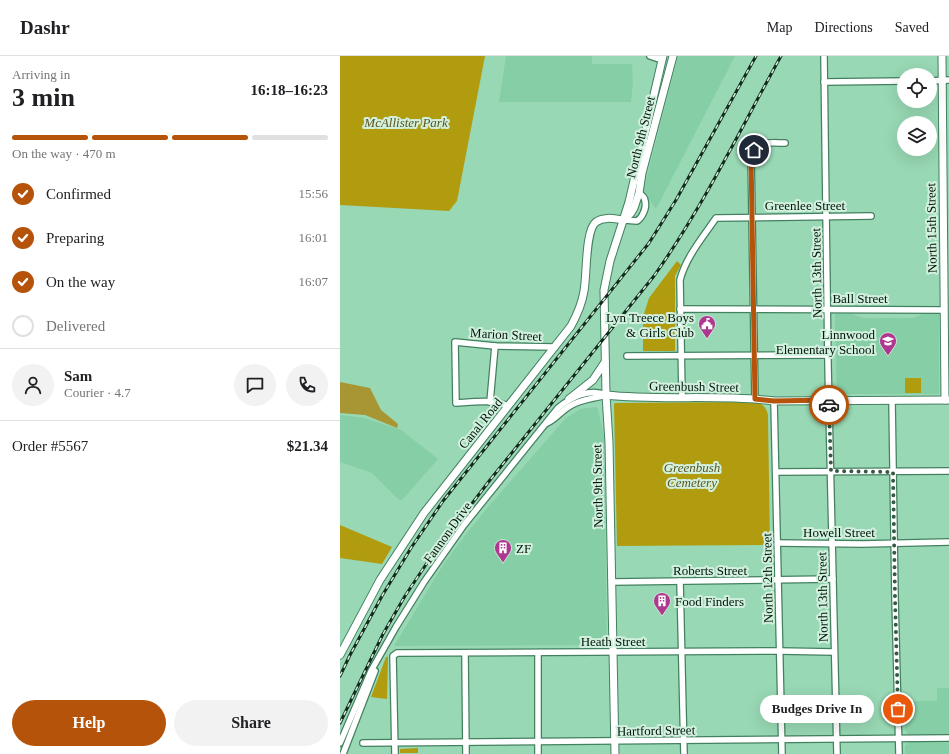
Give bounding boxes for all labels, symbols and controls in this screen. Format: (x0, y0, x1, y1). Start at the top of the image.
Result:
text: Dashr (20, 17, 70, 38)
text: Map (767, 20, 792, 35)
text: Directions (814, 20, 873, 35)
text: Saved (895, 20, 929, 35)
text: Arriving in (12, 67, 70, 82)
map controls (897, 68, 937, 156)
button: locate (897, 68, 937, 108)
text: 16:18–16:23 (251, 82, 328, 98)
text: 3 min (12, 83, 75, 112)
street label: North 9th Street (623, 94, 658, 180)
park label: McAllister Park (363, 115, 448, 130)
button: layers (897, 116, 937, 156)
pin (737, 133, 771, 167)
icon: home (743, 139, 765, 161)
text: On the way · 470 m (12, 146, 116, 161)
street label: North 15th Street (923, 182, 940, 273)
icon: check (12, 183, 34, 205)
text: Confirmed (46, 186, 111, 202)
text: 15:56 (298, 186, 328, 201)
street label: Greenlee Street (765, 198, 846, 213)
icon: check (12, 227, 34, 249)
street label: North 13th Street (808, 227, 825, 318)
text: Preparing (46, 230, 104, 246)
text: 16:01 (298, 230, 328, 245)
icon: check (12, 271, 34, 293)
text: On the way (46, 274, 115, 290)
text: 16:07 (298, 274, 328, 289)
street label: Ball Street (832, 291, 888, 306)
place label: Lyn Treece Boys & Girls Club (606, 310, 694, 340)
public building icon: Lyn Treece Boys & Girls Club (697, 314, 717, 339)
text: Delivered (46, 318, 105, 334)
street label: Marion Street (470, 325, 543, 344)
place label: Linnwood Elementary School (776, 327, 875, 357)
school or university icon: Linnwood Elementary School (878, 331, 898, 356)
button: person (12, 364, 54, 406)
button: chat (234, 364, 276, 406)
button: phone (286, 364, 328, 406)
text: Sam (64, 368, 92, 384)
street label: Greenbush Street (649, 378, 739, 395)
text: Courier · 4.7 (64, 385, 131, 400)
courier (809, 385, 849, 425)
street label: Canal Road (455, 394, 506, 452)
icon: car (818, 394, 840, 416)
text: Order #5567 (12, 438, 88, 454)
text: $21.34 (287, 438, 328, 454)
street label: North 9th Street (589, 444, 606, 528)
park label: Greenbush Cemetery (664, 460, 720, 490)
street label: Fannon Drive (420, 499, 475, 566)
street label: Howell Street (803, 525, 875, 540)
street label: North 12th Street (759, 532, 776, 623)
building icon: ZF (493, 538, 513, 563)
place label: ZF (516, 541, 531, 556)
street label: North 13th Street (814, 551, 831, 642)
street label: Roberts Street (673, 563, 747, 578)
building icon: Food Finders (652, 591, 672, 616)
place label: Food Finders (675, 594, 744, 609)
street label: Heath Street (581, 634, 646, 649)
pin (881, 692, 915, 726)
callout: Budges Drive In (760, 695, 874, 723)
icon: bag (887, 698, 909, 720)
button: Help (12, 700, 166, 746)
button: Share (174, 700, 328, 746)
text: Budges Drive In (772, 701, 862, 716)
street label: Hartford Street (617, 722, 696, 739)

